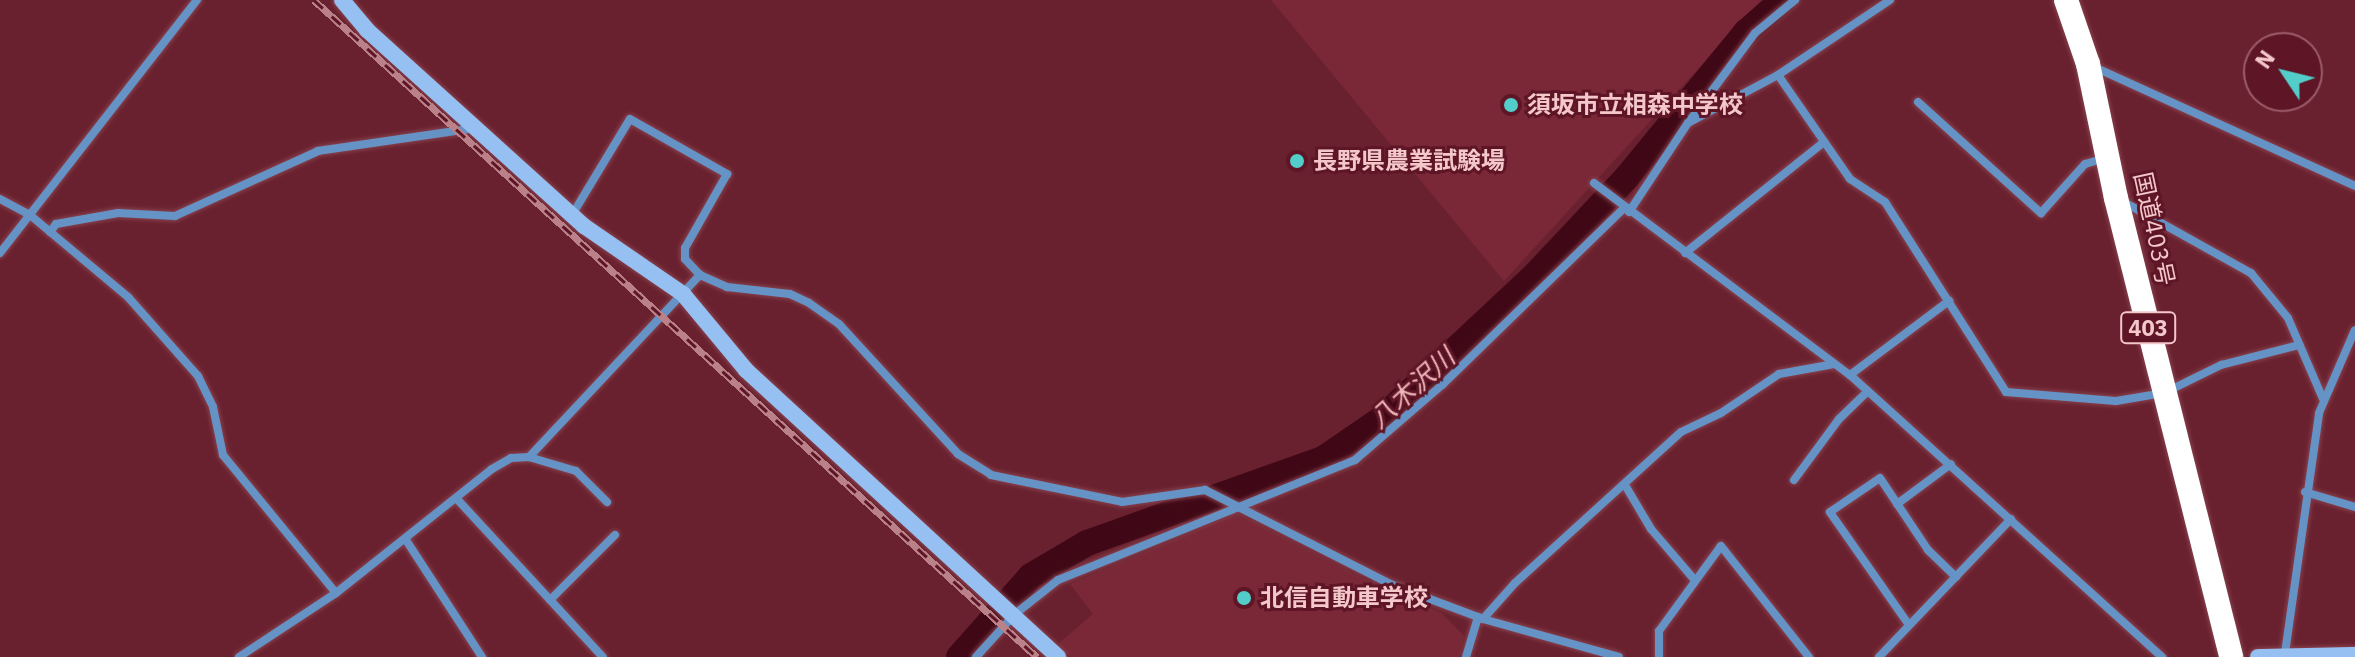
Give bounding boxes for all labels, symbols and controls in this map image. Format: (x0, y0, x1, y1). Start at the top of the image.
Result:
north arrow (2243, 32, 2323, 112)
text: N (2248, 44, 2281, 74)
place label: 須坂市立相森中学校 (1527, 91, 1743, 119)
marker: 須坂市立相森中学校 (1502, 96, 1520, 114)
place label: 長野県農業試験場 (1313, 147, 1505, 175)
marker: 長野県農業試験場 (1288, 152, 1306, 170)
street label: 国道403号 (2128, 170, 2180, 288)
road number: 403 (2120, 310, 2176, 346)
water label: 八木沢川 (1363, 342, 1461, 434)
place label: 北信自動車学校 (1260, 584, 1428, 612)
marker: 北信自動車学校 (1235, 589, 1253, 607)

